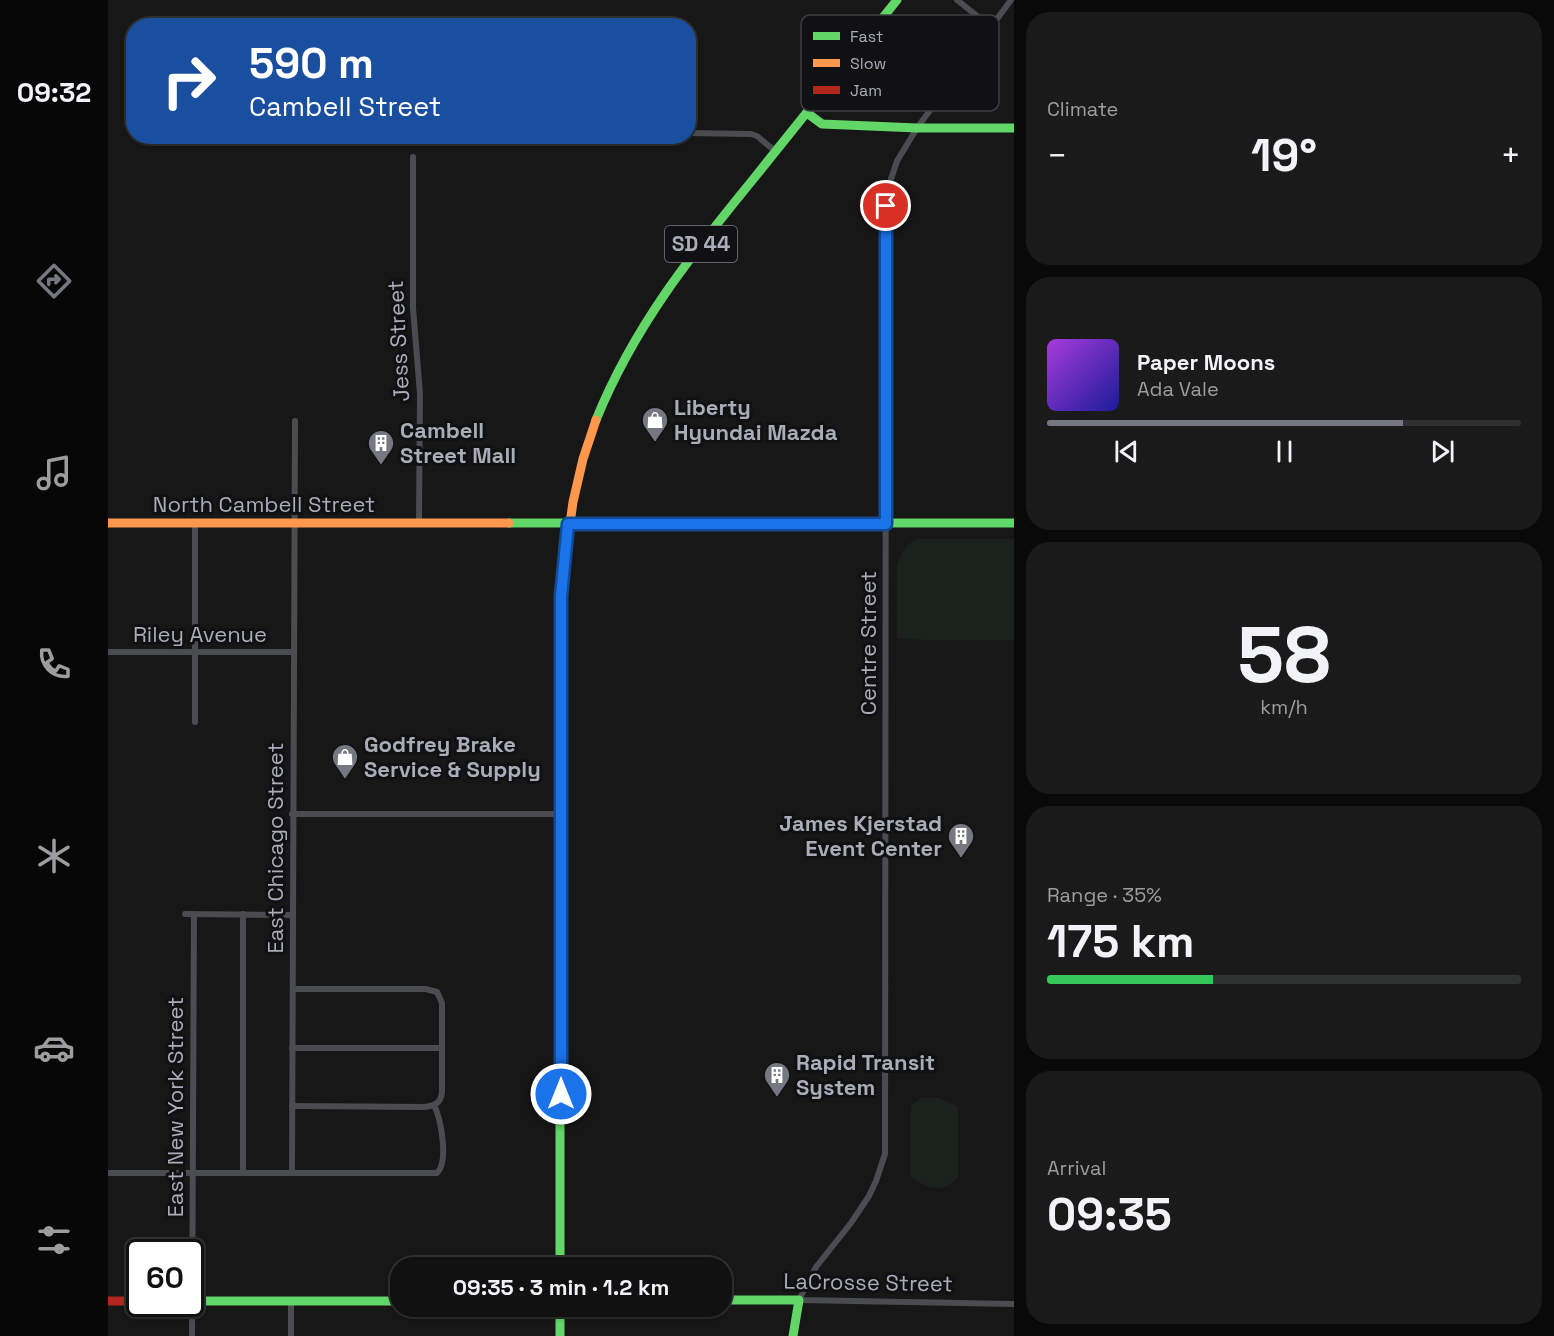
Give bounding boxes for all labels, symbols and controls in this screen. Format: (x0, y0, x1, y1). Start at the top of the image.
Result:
legend (801, 15, 999, 111)
text: Fast (850, 26, 883, 47)
text: 590 m (249, 37, 374, 90)
icon: right (150, 42, 228, 120)
text: Slow (850, 53, 886, 74)
text: 09:32 (17, 75, 91, 110)
text: Jam (850, 80, 882, 101)
text: Cambell Street (249, 89, 441, 124)
text: Climate (1047, 96, 1118, 122)
text: 19° (1251, 127, 1317, 184)
text: − (1047, 135, 1067, 177)
text: + (1501, 135, 1521, 177)
pin (860, 180, 911, 231)
icon: arrive (869, 189, 902, 222)
road number: SD 44 (665, 226, 737, 262)
icon: directions (33, 260, 75, 302)
street label: Jess Street (381, 280, 415, 402)
text: Paper Moons (1137, 348, 1275, 376)
text: Ada Vale (1137, 376, 1219, 402)
place label: Liberty Hyundai Mazda (674, 393, 838, 446)
shop icon: Liberty Hyundai Mazda (640, 405, 670, 443)
place label: Cambell Street Mall (400, 416, 516, 469)
building icon: Cambell Street Mall (366, 428, 396, 466)
icon: previous (1110, 435, 1143, 468)
icon: pause (1268, 435, 1301, 468)
icon: next (1426, 435, 1459, 468)
icon: music (33, 452, 75, 494)
street label: North Cambell Street (153, 490, 375, 518)
street label: Centre Street (854, 571, 882, 715)
text: 58 (1237, 605, 1331, 705)
street label: Riley Avenue (133, 620, 267, 648)
icon: phone (33, 643, 75, 685)
text: km/h (1260, 694, 1308, 720)
place label: Godfrey Brake Service & Supply (364, 730, 541, 783)
street label: East Chicago Street (261, 742, 289, 954)
shop icon: Godfrey Brake Service & Supply (330, 742, 360, 780)
place label: James Kjerstad Event Center (779, 809, 942, 862)
building icon: James Kjerstad Event Center (946, 821, 976, 859)
icon: climate (33, 835, 75, 877)
text: Range · 35% (1047, 882, 1162, 908)
text: 175 km (1047, 913, 1195, 970)
street label: East New York Street (161, 997, 189, 1217)
icon: car (33, 1027, 75, 1069)
place label: Rapid Transit System (796, 1048, 935, 1101)
building icon: Rapid Transit System (762, 1060, 792, 1098)
position arrow (529, 1062, 593, 1126)
text: Arrival (1047, 1155, 1106, 1181)
text: 09:35 (1047, 1186, 1172, 1243)
icon: filters (33, 1219, 75, 1261)
speed limit sign: 60 (126, 1239, 204, 1317)
street label: LaCrosse Street (783, 1267, 953, 1297)
text: 09:35 · 3 min · 1.2 km (453, 1273, 669, 1301)

